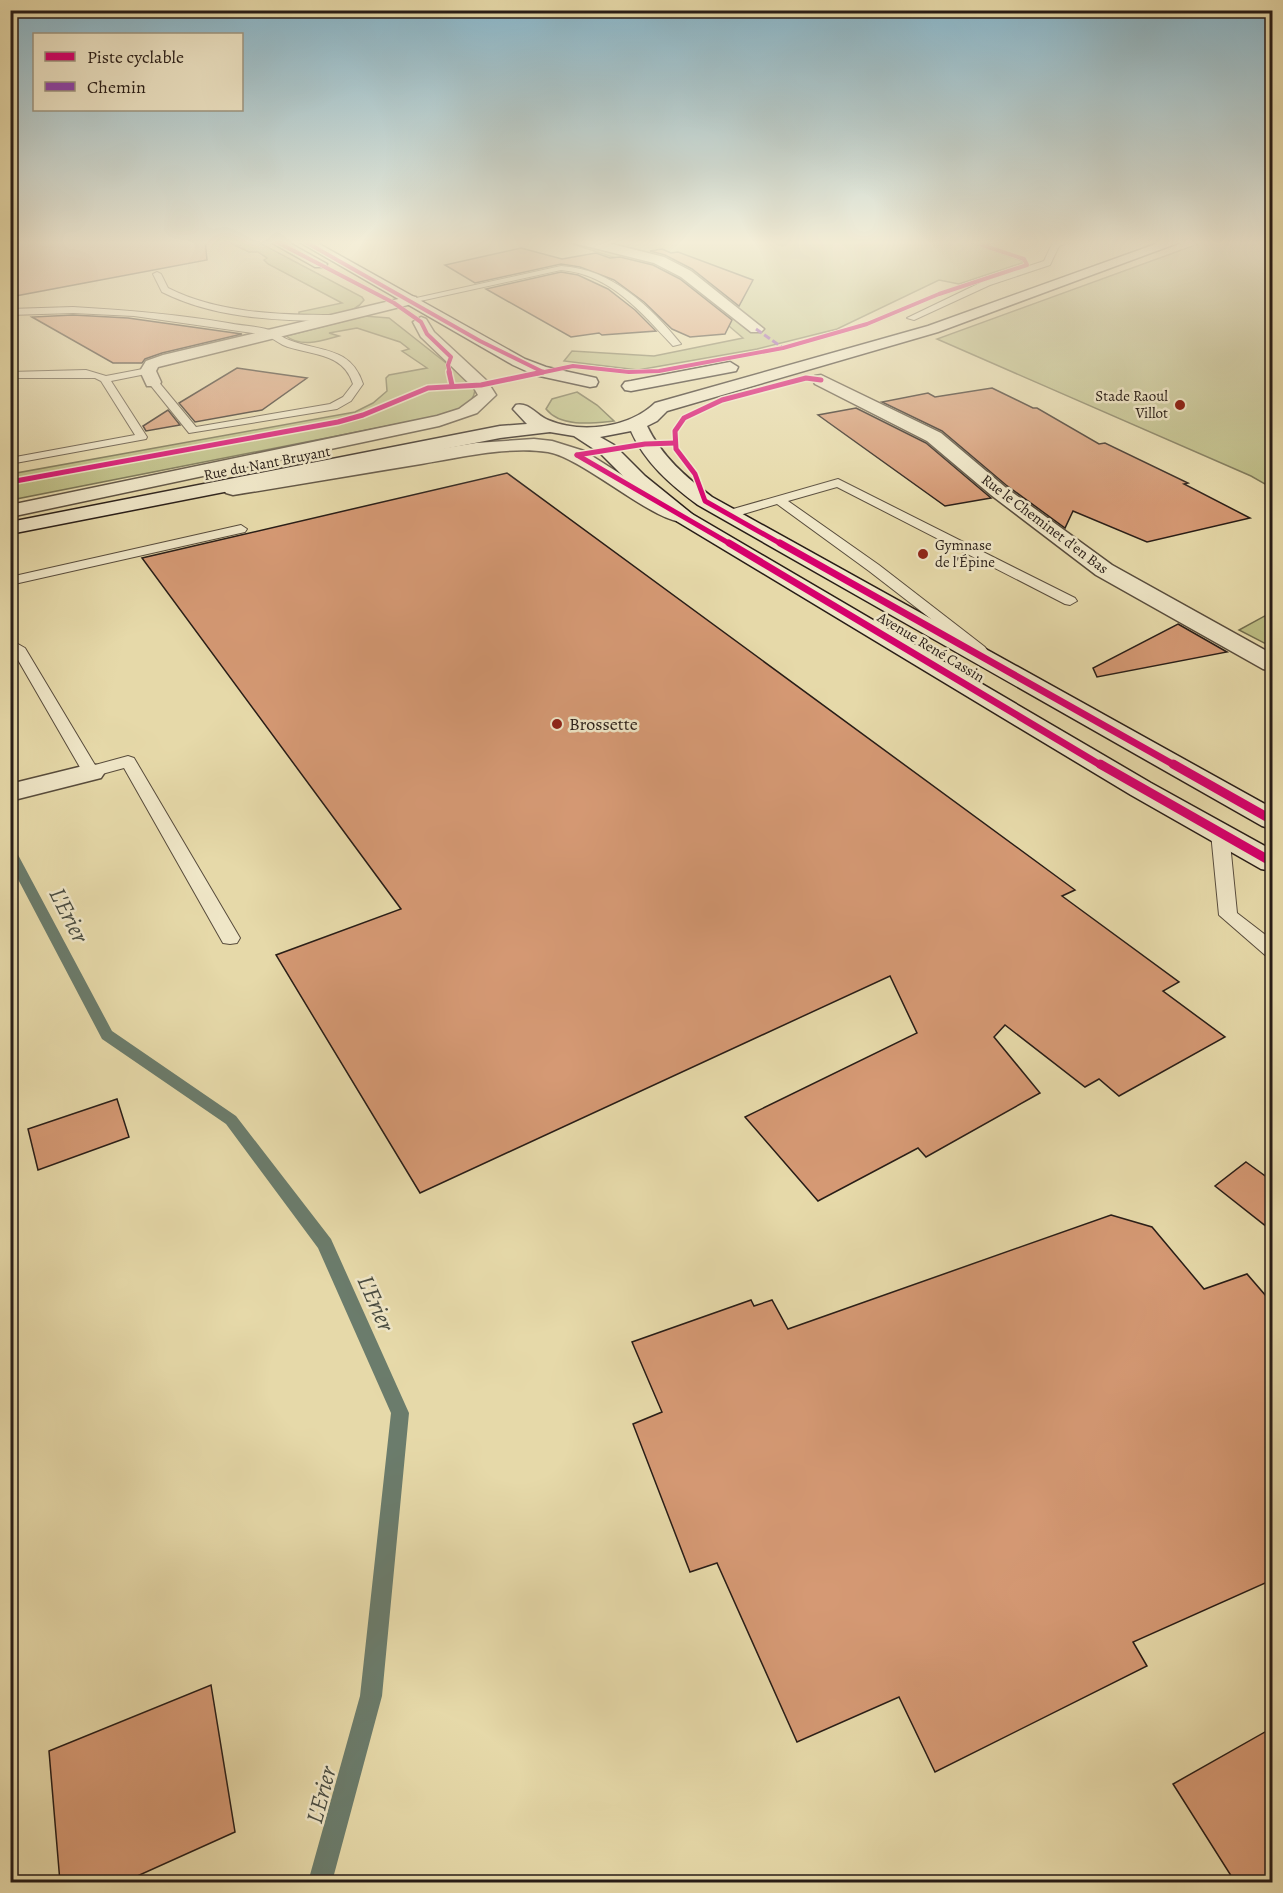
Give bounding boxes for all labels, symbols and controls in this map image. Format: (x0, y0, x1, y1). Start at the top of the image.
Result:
legend (33, 33, 243, 111)
text: Piste cyclable (87, 45, 184, 69)
text: Chemin (87, 75, 146, 99)
place label: Stade Raoul Villot (1095, 386, 1168, 423)
marker: Stade Raoul Villot (1173, 398, 1187, 412)
street label: Rue du Nant Bruyant (202, 441, 332, 485)
street label: Rue le Cheminet d'en Bas (977, 470, 1113, 578)
place label: Gymnase de l'Épine (935, 535, 995, 572)
marker: Gymnase de l'Épine (916, 547, 930, 561)
street label: Avenue René Cassin (873, 607, 988, 687)
place label: Brossette (569, 712, 638, 736)
marker: Brossette (550, 717, 564, 731)
water label: L'Erier (42, 882, 97, 949)
water label: L'Erier (350, 1270, 403, 1337)
water label: L'Erier (298, 1762, 344, 1827)

